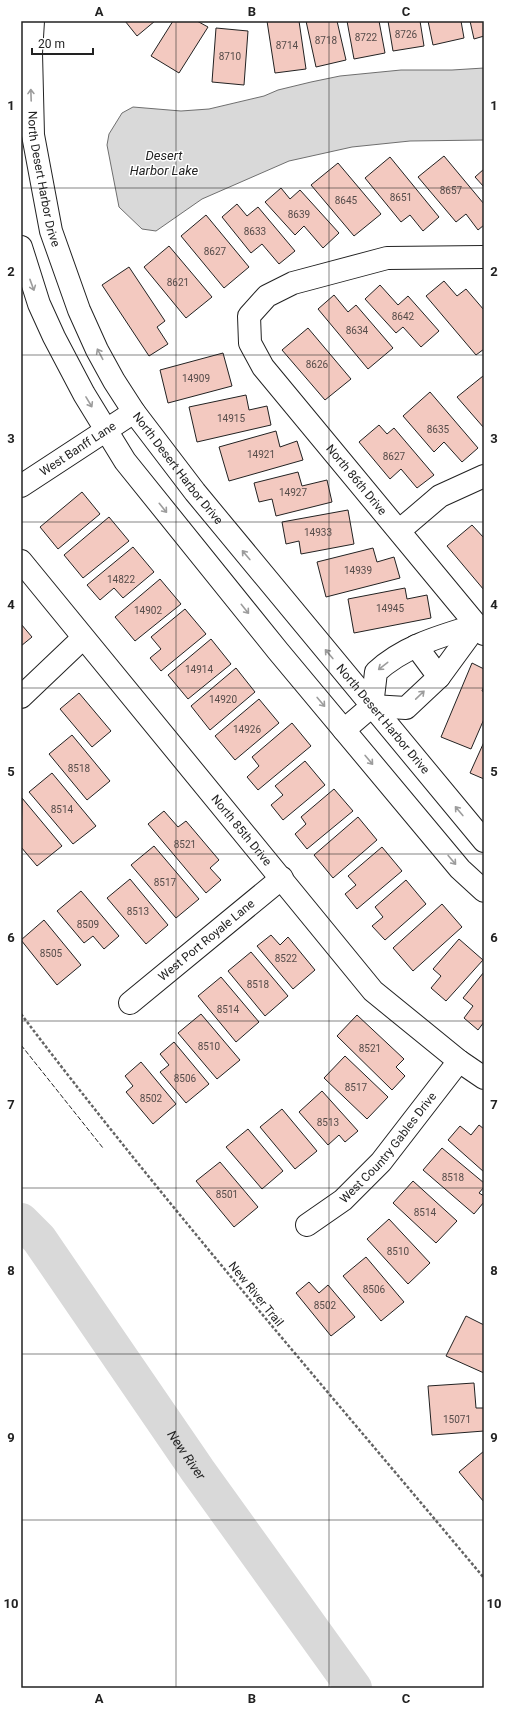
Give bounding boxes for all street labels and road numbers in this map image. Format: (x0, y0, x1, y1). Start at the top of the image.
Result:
street label: North Desert Harbor Drive (25, 111, 63, 249)
street label: North Desert Harbor Drive (130, 410, 226, 527)
street label: West Banff Lane (37, 419, 119, 479)
street label: North 86th Drive (323, 442, 390, 518)
street label: North Desert Harbor Drive (333, 661, 432, 777)
street label: North 85th Drive (208, 792, 275, 869)
street label: West Port Royale Lane (156, 897, 257, 984)
street label: West Country Gables Drive (337, 1089, 439, 1206)
street label: New River Trail (226, 1259, 286, 1329)

